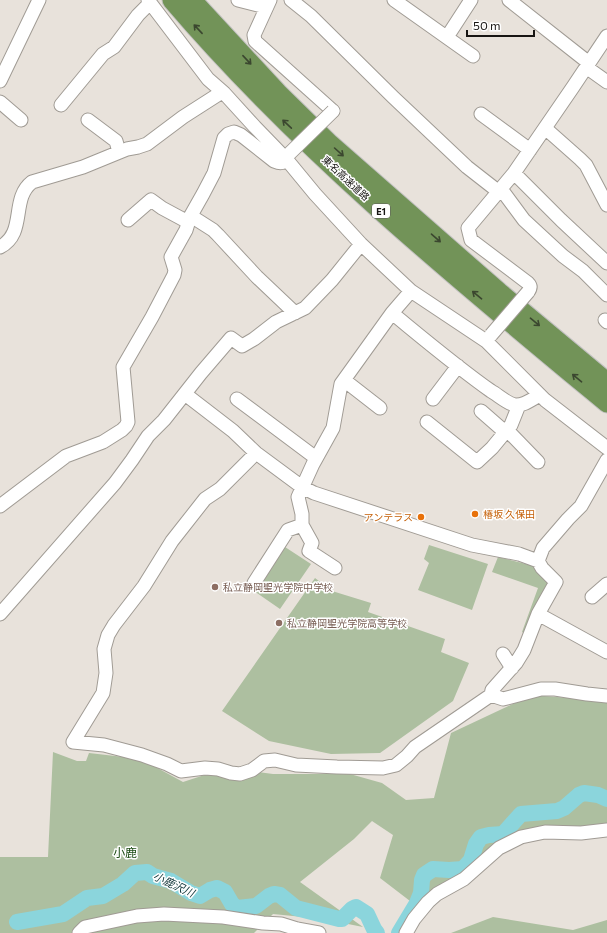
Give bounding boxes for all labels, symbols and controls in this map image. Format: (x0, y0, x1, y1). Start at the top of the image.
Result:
scale bar (467, 12, 534, 38)
text: 50 m (473, 18, 501, 32)
one-way arrow (193, 24, 202, 35)
one-way arrow (243, 54, 252, 65)
one-way arrow (282, 119, 292, 128)
one-way arrow (333, 147, 343, 156)
street label: 東名高速道路 (320, 153, 372, 203)
road number: E1 (372, 204, 390, 218)
one-way arrow (431, 233, 441, 243)
one-way arrow (472, 291, 482, 300)
one-way arrow (530, 318, 540, 327)
one-way arrow (572, 374, 582, 383)
place label: 椿坂 久保田 (483, 508, 535, 520)
marker: 椿坂 久保田 (470, 509, 480, 519)
place label: アンテラス (364, 511, 413, 523)
marker: アンテラス (416, 512, 426, 522)
place label: 私立静岡聖光学院中学校 (223, 581, 333, 593)
marker: 私立静岡聖光学院中学校 (210, 582, 220, 592)
place label: 私立静岡聖光学院高等学校 (287, 617, 407, 629)
marker: 私立静岡聖光学院高等学校 (274, 618, 284, 628)
district label: 小鹿 (113, 845, 137, 859)
water label: 小鹿沢川 (151, 869, 198, 900)

